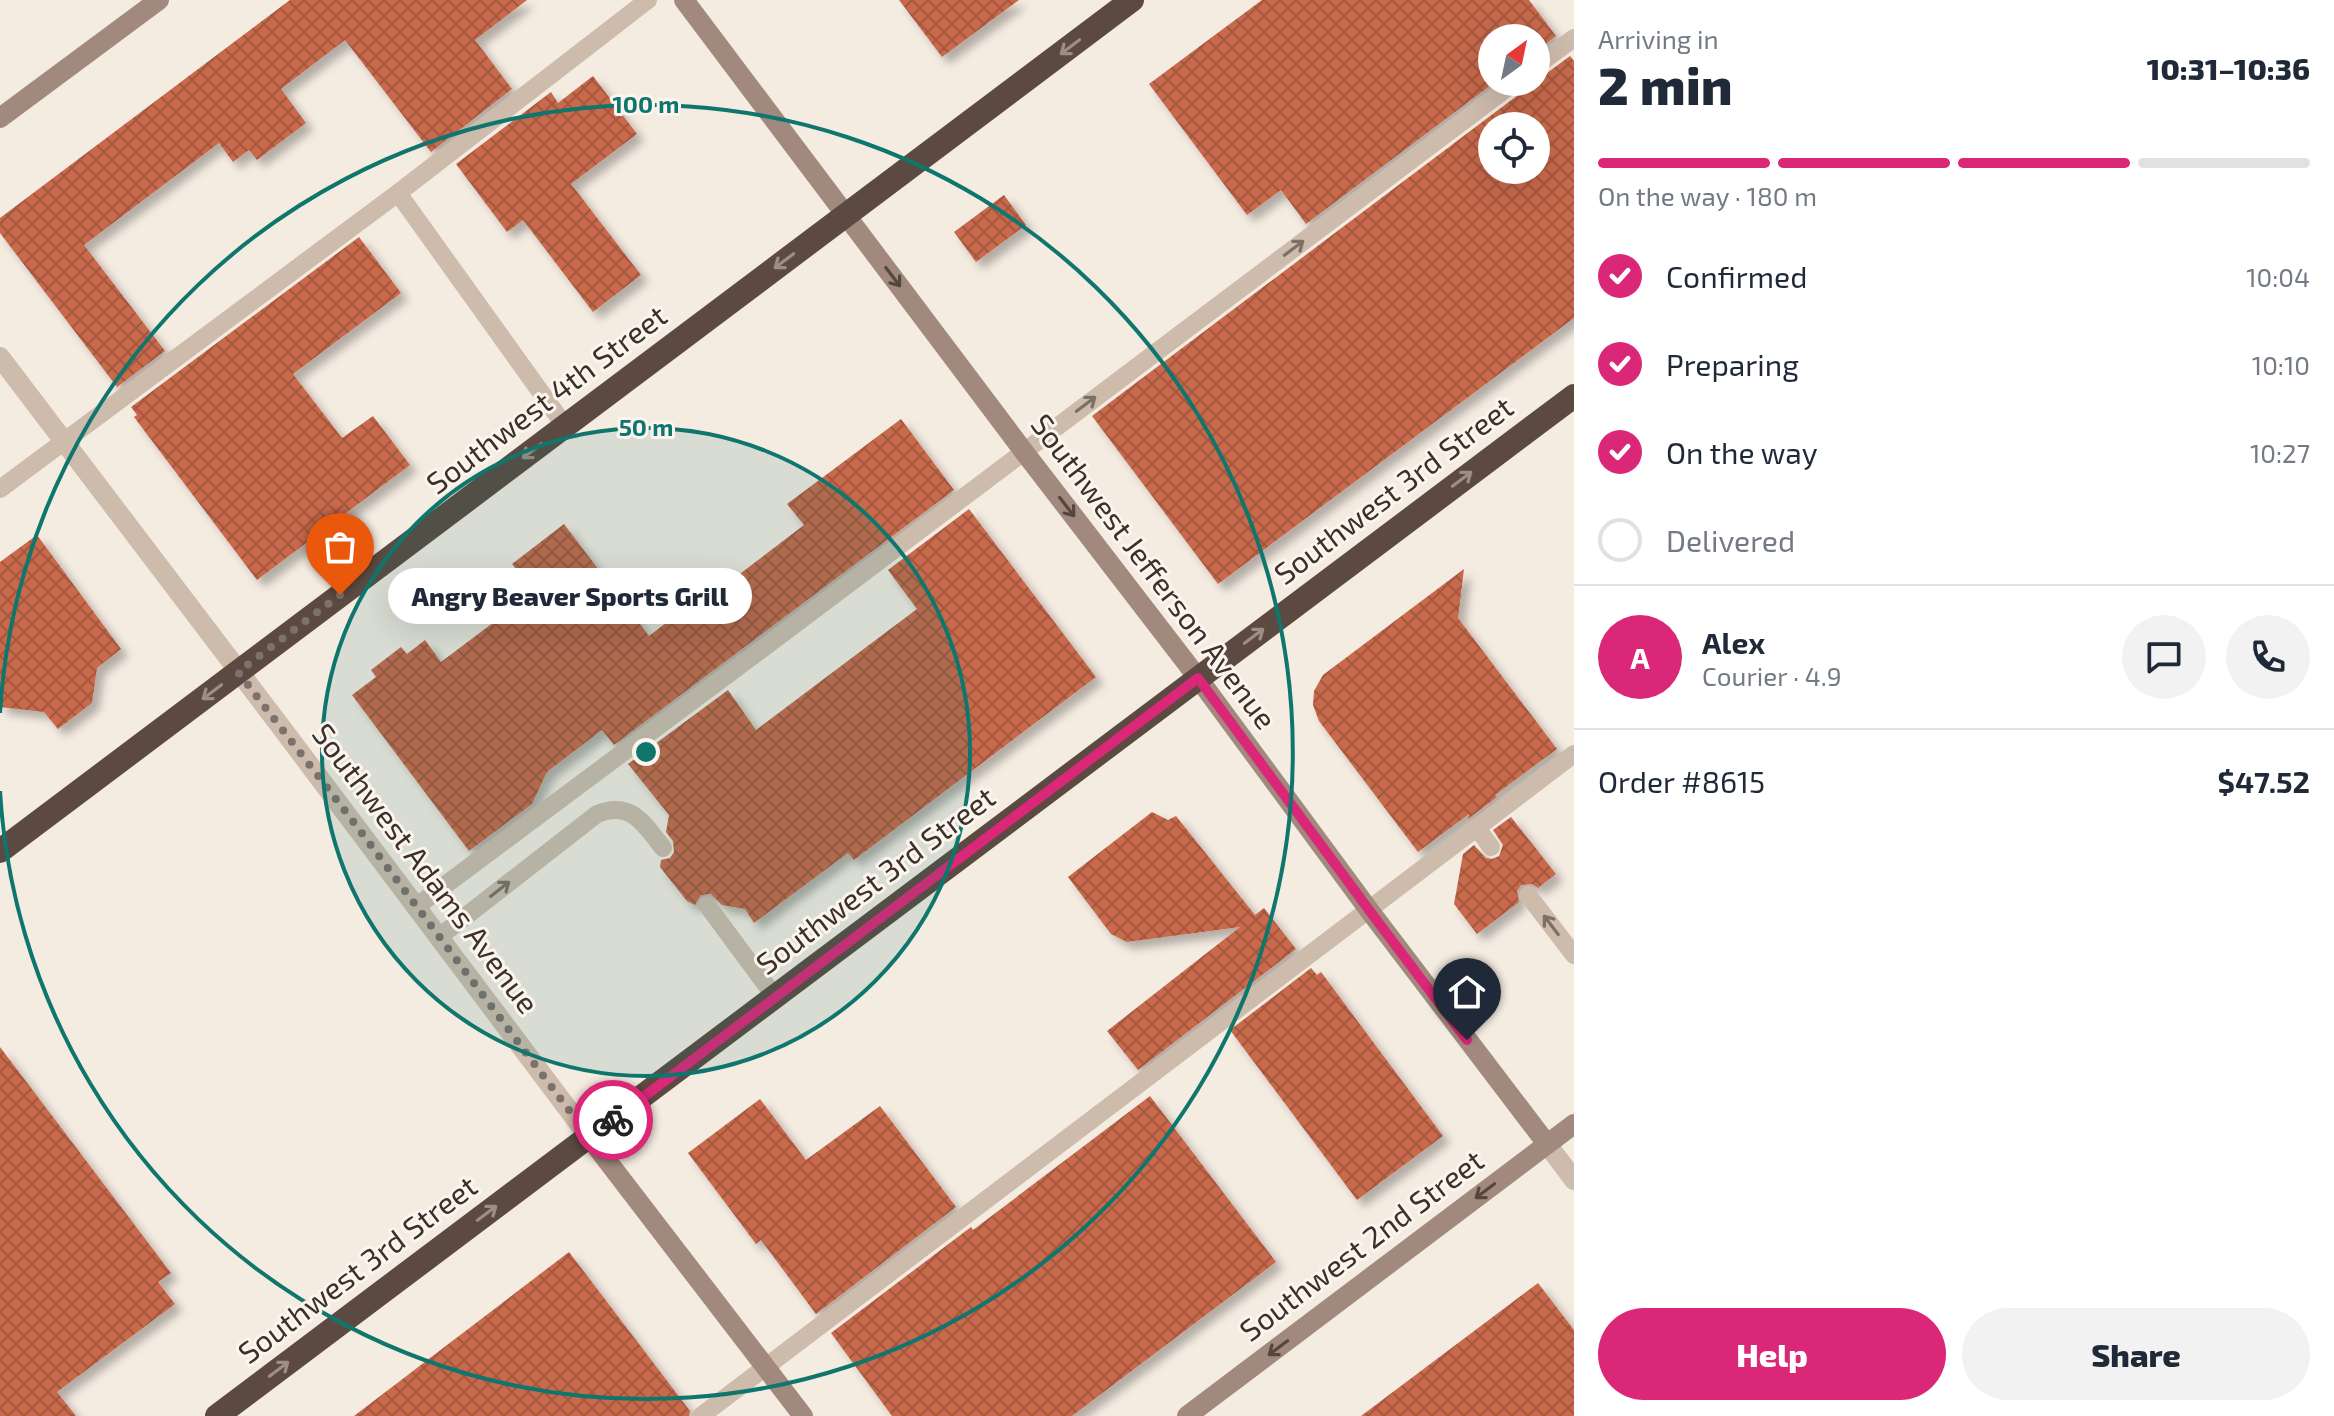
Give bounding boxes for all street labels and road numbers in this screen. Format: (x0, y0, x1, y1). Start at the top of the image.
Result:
street label: Southwest 4th Street (419, 296, 673, 500)
street label: Southwest 3rd Street (1266, 388, 1519, 591)
street label: Southwest Jefferson Avenue (1024, 406, 1285, 735)
street label: Southwest Adams Avenue (306, 716, 547, 1020)
street label: Southwest 3rd Street (748, 778, 1001, 981)
street label: Southwest 2nd Street (1232, 1141, 1490, 1348)
street label: Southwest 3rd Street (230, 1167, 483, 1370)

